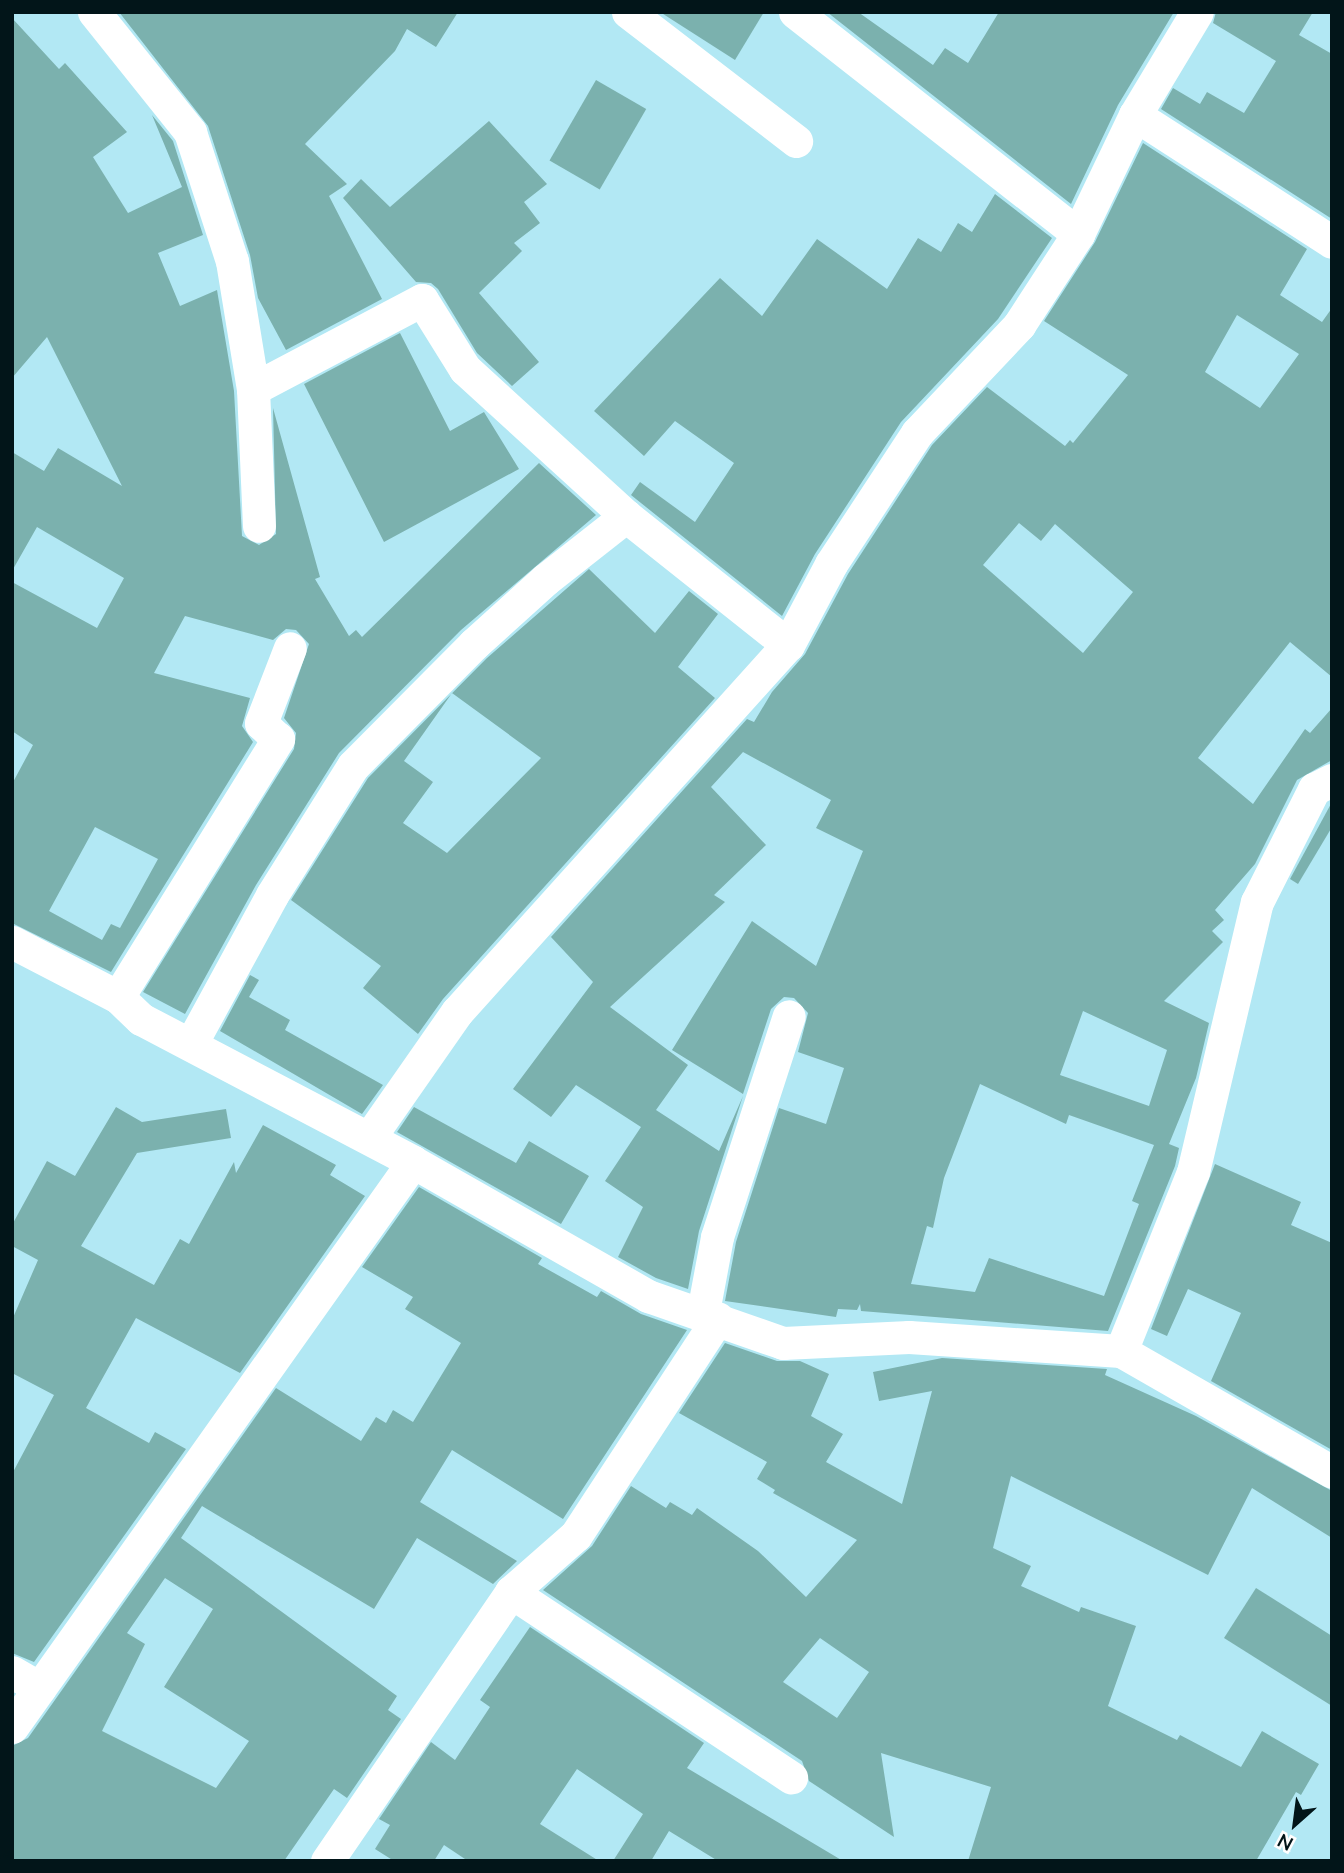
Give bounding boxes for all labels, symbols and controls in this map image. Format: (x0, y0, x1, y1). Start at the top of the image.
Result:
north arrow (1260, 1789, 1330, 1859)
text: N (1273, 1829, 1297, 1857)

